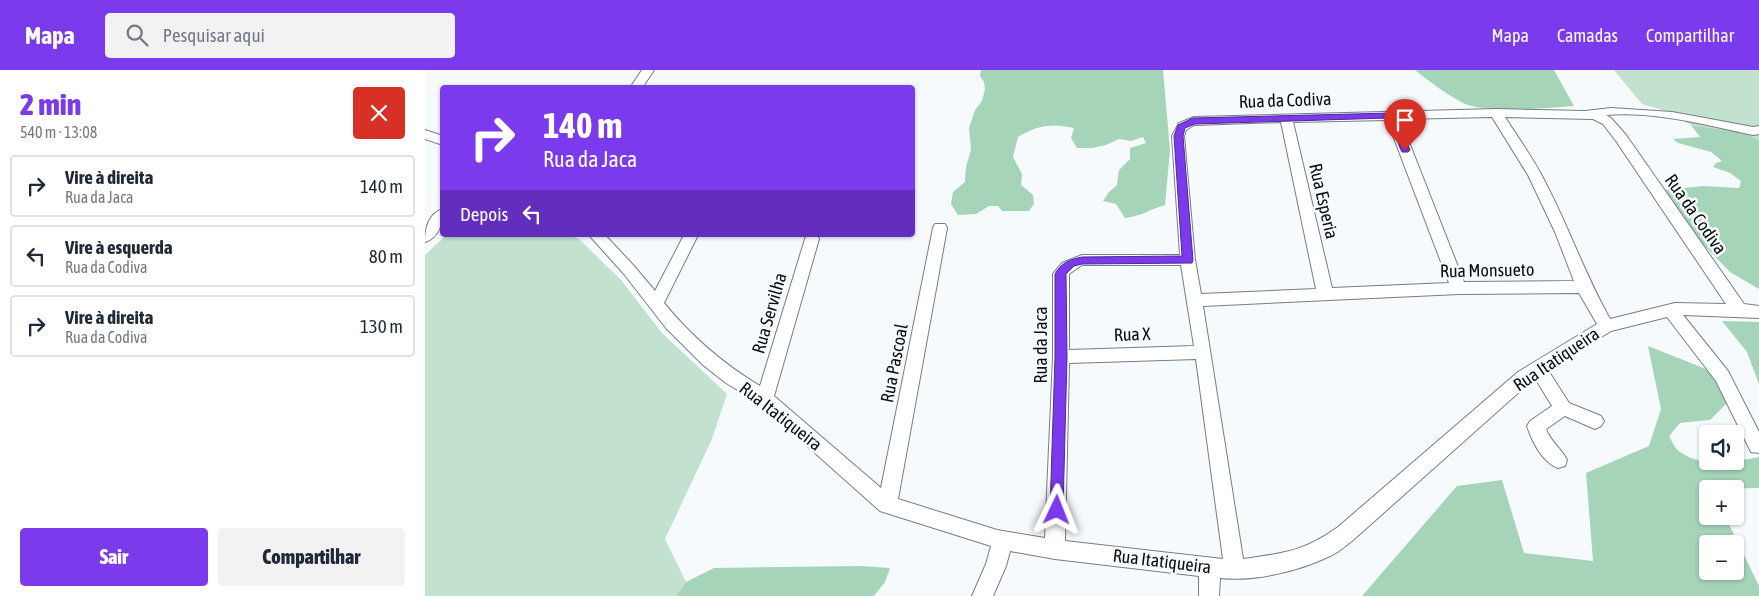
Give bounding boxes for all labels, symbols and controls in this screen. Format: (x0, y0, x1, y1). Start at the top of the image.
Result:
search box (105, 13, 455, 58)
icon: search (123, 21, 151, 49)
text: Mapa (25, 22, 75, 49)
text: Pesquisar aqui (163, 24, 265, 46)
text: Mapa (1492, 25, 1529, 46)
text: Camadas (1557, 25, 1618, 46)
text: Compartilhar (1646, 25, 1734, 46)
text: 2 min (20, 87, 81, 121)
button: close (353, 87, 405, 139)
street label: Rua da Codiva (1238, 88, 1332, 112)
pin (1384, 99, 1426, 150)
icon: right (460, 105, 525, 170)
text: 140 m (543, 105, 622, 145)
icon: arrive (1391, 106, 1419, 134)
text: 540 m · 13:08 (20, 123, 97, 141)
text: Rua da Jaca (543, 146, 637, 172)
street label: Rua Esperia (1305, 161, 1343, 241)
text: Vire à direita (65, 166, 153, 188)
street label: Rua da Codiva (1661, 170, 1731, 258)
icon: right (22, 172, 50, 200)
text: 140 m (360, 175, 403, 197)
text: Rua da Jaca (65, 188, 134, 206)
icon: left (518, 200, 546, 228)
text: Depois (460, 203, 508, 225)
text: Vire à esquerda (65, 236, 173, 258)
icon: left (22, 242, 50, 270)
text: 80 m (369, 245, 403, 267)
text: Rua da Codiva (65, 258, 147, 276)
street label: Rua Monsueto (1440, 259, 1534, 281)
street label: Rua Servilha (747, 270, 791, 356)
text: Vire à direita (65, 306, 153, 328)
street label: Rua da Jaca (1030, 306, 1051, 384)
icon: right (22, 312, 50, 340)
text: 130 m (360, 315, 403, 337)
street label: Rua Pascoal (876, 322, 912, 404)
street label: Rua X (1113, 323, 1152, 345)
street label: Rua Itatiqueira (1509, 323, 1603, 395)
text: Rua da Codiva (65, 328, 147, 346)
street label: Rua Itatiqueira (736, 377, 826, 455)
map controls (1699, 425, 1744, 580)
button: sound (1699, 425, 1744, 470)
button: + (1699, 480, 1744, 525)
position arrow (1030, 483, 1082, 535)
button: Sair (20, 528, 208, 586)
button: Compartilhar (218, 528, 405, 586)
button: − (1699, 535, 1744, 580)
street label: Rua Itatiqueira (1112, 545, 1212, 577)

